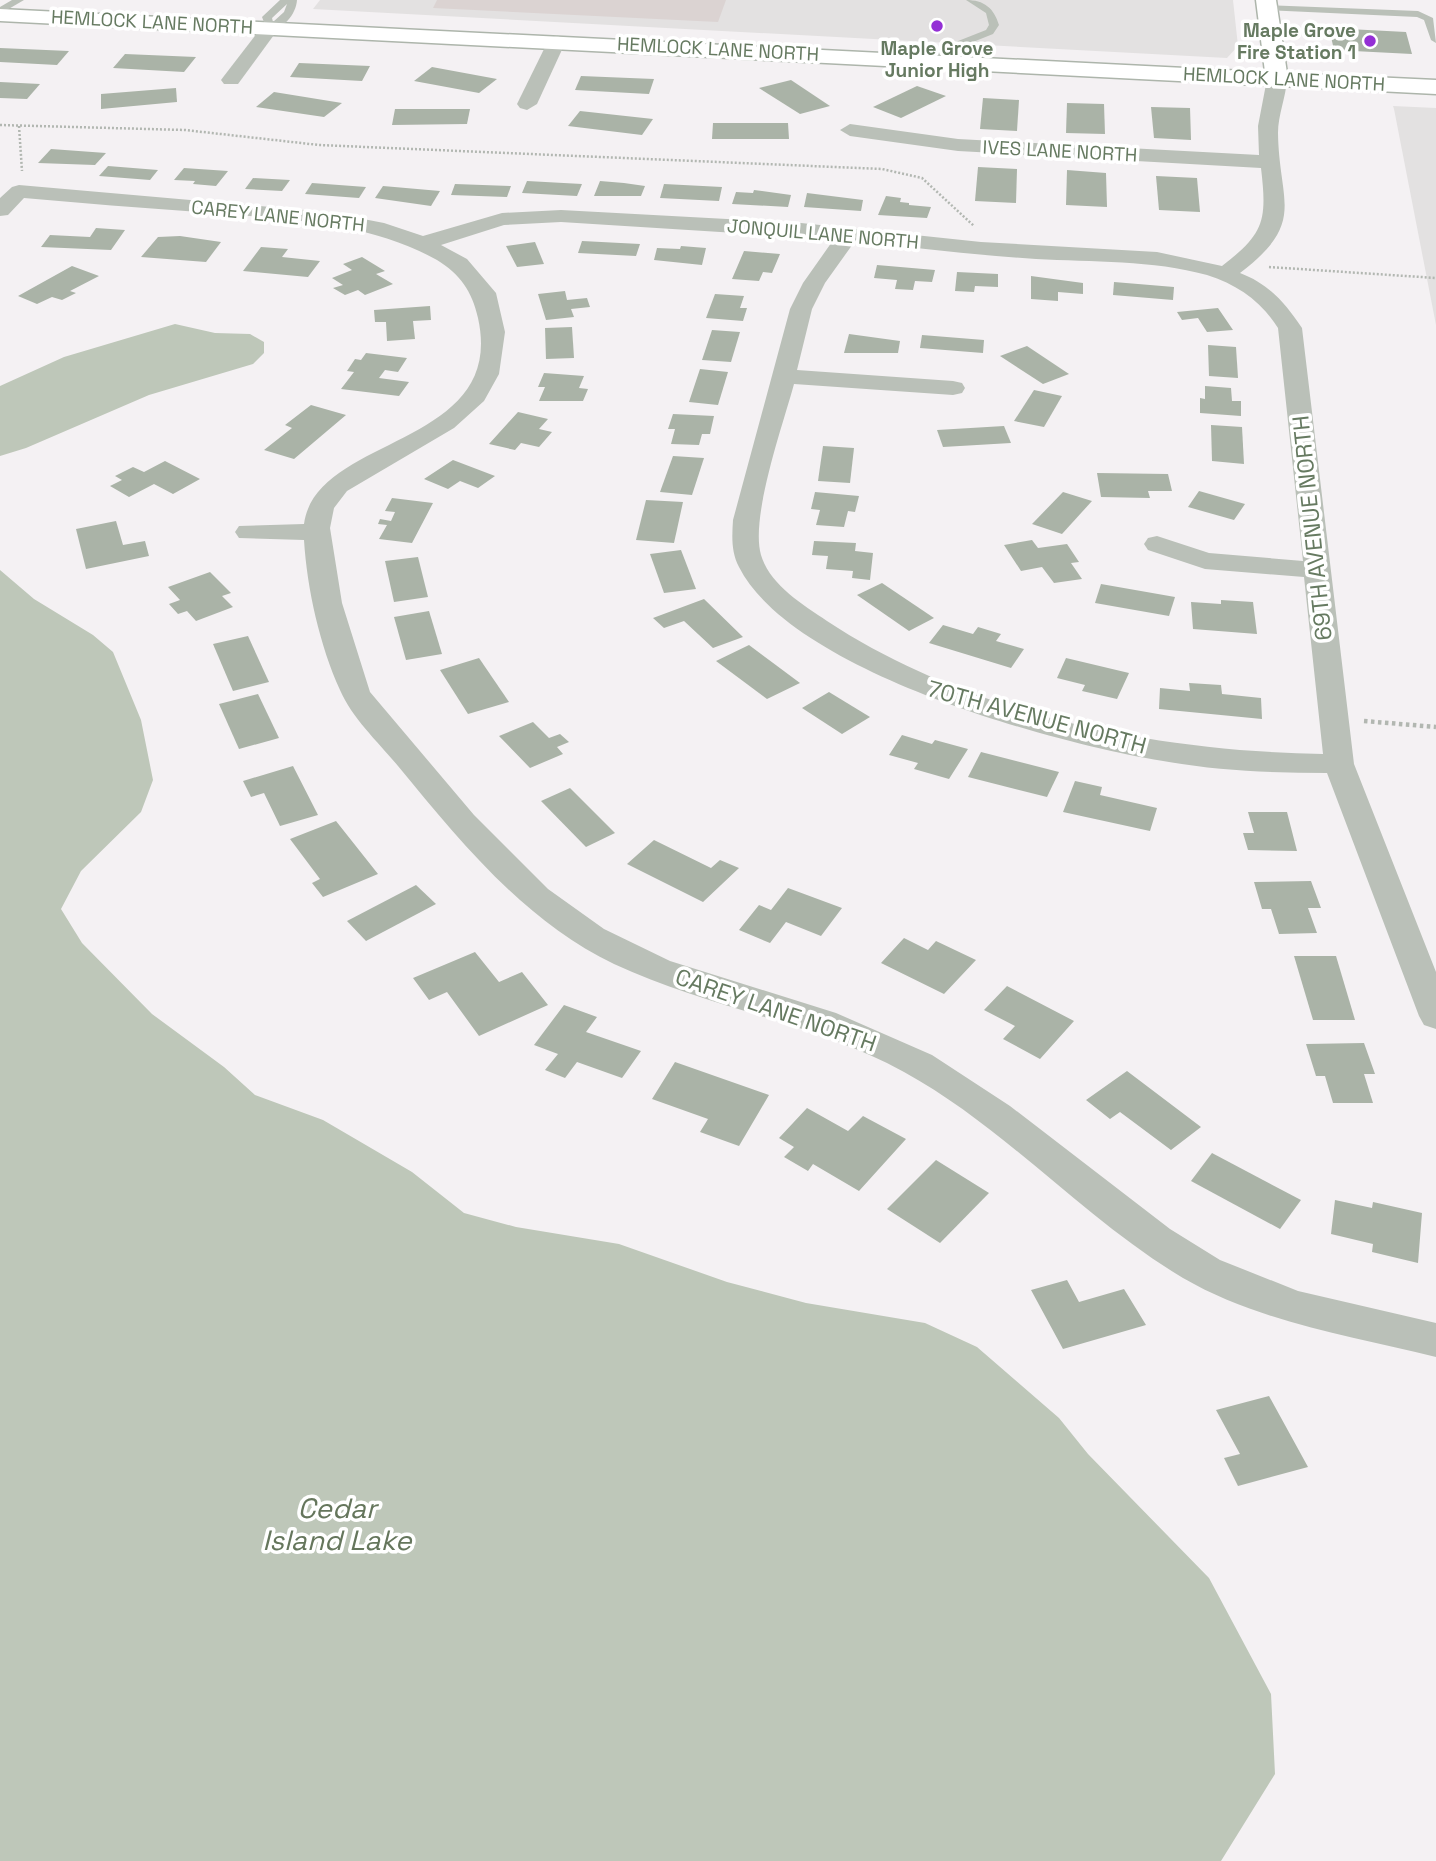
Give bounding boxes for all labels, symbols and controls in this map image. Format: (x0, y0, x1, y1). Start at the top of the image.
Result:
street label: HEMLOCK LANE NORTH (50, 4, 254, 40)
marker: Maple Grove Junior High (929, 18, 945, 34)
place label: Maple Grove Fire Station 1 (1237, 18, 1356, 65)
street label: HEMLOCK LANE NORTH (616, 31, 820, 67)
marker: Maple Grove Fire Station 1 (1362, 33, 1378, 49)
place label: Maple Grove Junior High (881, 36, 994, 83)
street label: HEMLOCK LANE NORTH (1182, 61, 1386, 97)
street label: IVES LANE NORTH (982, 134, 1138, 168)
street label: CAREY LANE NORTH (190, 194, 366, 238)
street label: JONQUIL LANE NORTH (726, 213, 920, 255)
street label: 69TH AVENUE NORTH (1285, 414, 1339, 642)
street label: 70TH AVENUE NORTH (924, 673, 1150, 761)
street label: CAREY LANE NORTH (671, 961, 881, 1059)
water label: Cedar Island Lake (262, 1490, 413, 1558)

